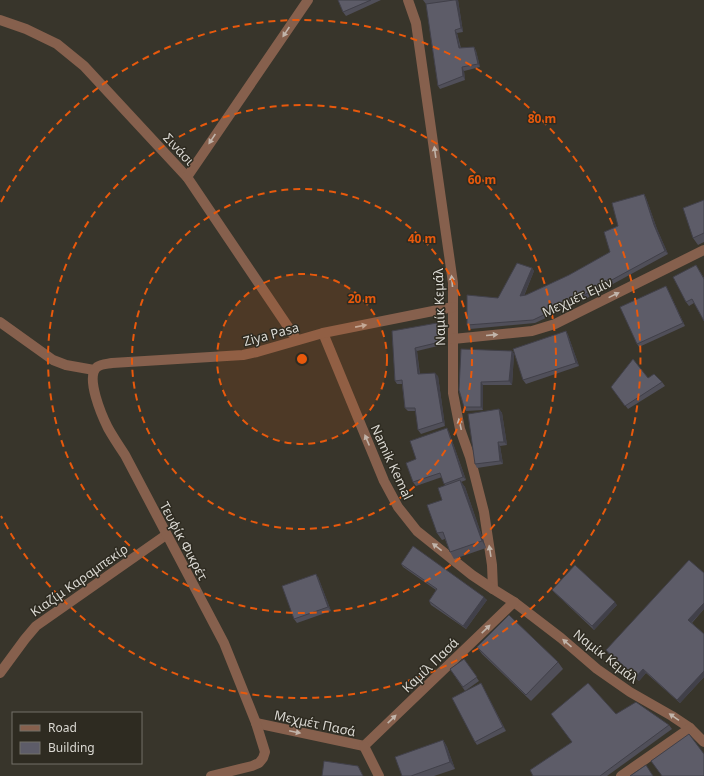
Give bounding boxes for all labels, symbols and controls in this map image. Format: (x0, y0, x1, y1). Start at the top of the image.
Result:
one-way arrow (282, 27, 290, 37)
text: 80 m (528, 110, 556, 127)
street label: Σινάσι (159, 129, 199, 170)
one-way arrow (209, 134, 216, 145)
one-way arrow (432, 146, 438, 159)
text: 60 m (468, 171, 496, 188)
text: 40 m (408, 230, 436, 247)
street label: Ναμίκ Κεμάλ (429, 268, 449, 346)
street label: Μεχμέτ Εμίν (539, 273, 615, 321)
one-way arrow (449, 275, 456, 287)
text: 20 m (348, 290, 376, 307)
one-way arrow (608, 292, 620, 298)
street label: Ziya Pasa (241, 318, 301, 350)
one-way arrow (355, 322, 367, 328)
one-way arrow (486, 332, 498, 338)
centre of rings (295, 352, 309, 366)
one-way arrow (456, 418, 462, 431)
street label: Namik Kemal (367, 421, 417, 503)
one-way arrow (363, 433, 369, 445)
street label: Τευφίκ Φικρέτ (156, 498, 212, 584)
street label: Κιαζίμ Καραμπεκίρ (27, 539, 132, 620)
one-way arrow (431, 542, 442, 551)
one-way arrow (487, 544, 493, 557)
one-way arrow (481, 624, 491, 634)
street label: Ναμίκ Κεμάλ (570, 625, 642, 687)
street label: Καμίλ Πασά (398, 634, 462, 696)
one-way arrow (562, 639, 573, 648)
street label: Μεχμέτ Πασά (273, 706, 357, 740)
legend (12, 712, 142, 764)
one-way arrow (669, 713, 679, 721)
one-way arrow (387, 714, 397, 724)
text: Road (48, 719, 77, 736)
one-way arrow (288, 729, 301, 735)
text: Building (48, 739, 95, 756)

